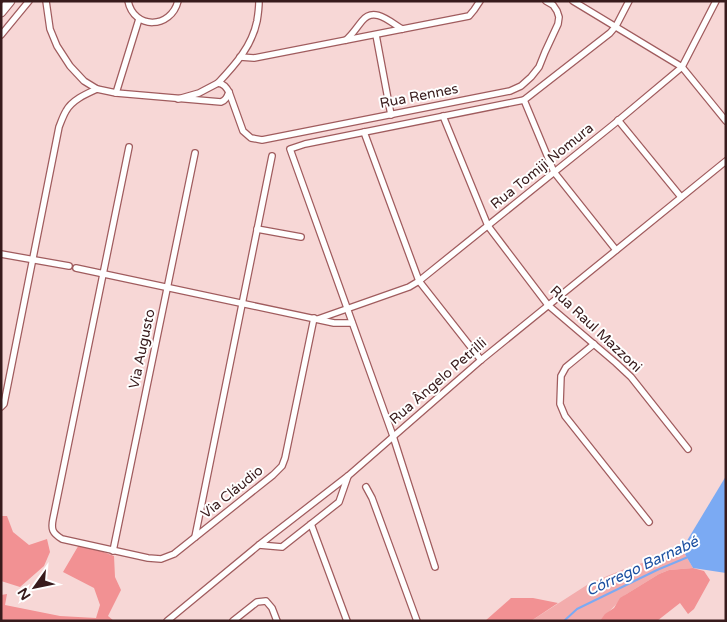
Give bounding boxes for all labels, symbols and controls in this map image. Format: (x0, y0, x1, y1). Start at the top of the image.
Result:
street label: Rua Rennes (378, 80, 460, 112)
street label: Rua Tomiji Nomura (487, 119, 597, 213)
street label: Rua Raul Mazzoni (547, 282, 645, 376)
street label: Via Augusto (125, 308, 159, 390)
street label: Rua Ângelo Petrilli (386, 334, 490, 428)
street label: Via Cláudio (198, 462, 266, 522)
water label: Córrego Barnabé (583, 532, 702, 600)
north arrow (10, 562, 60, 612)
text: N (14, 584, 35, 603)

